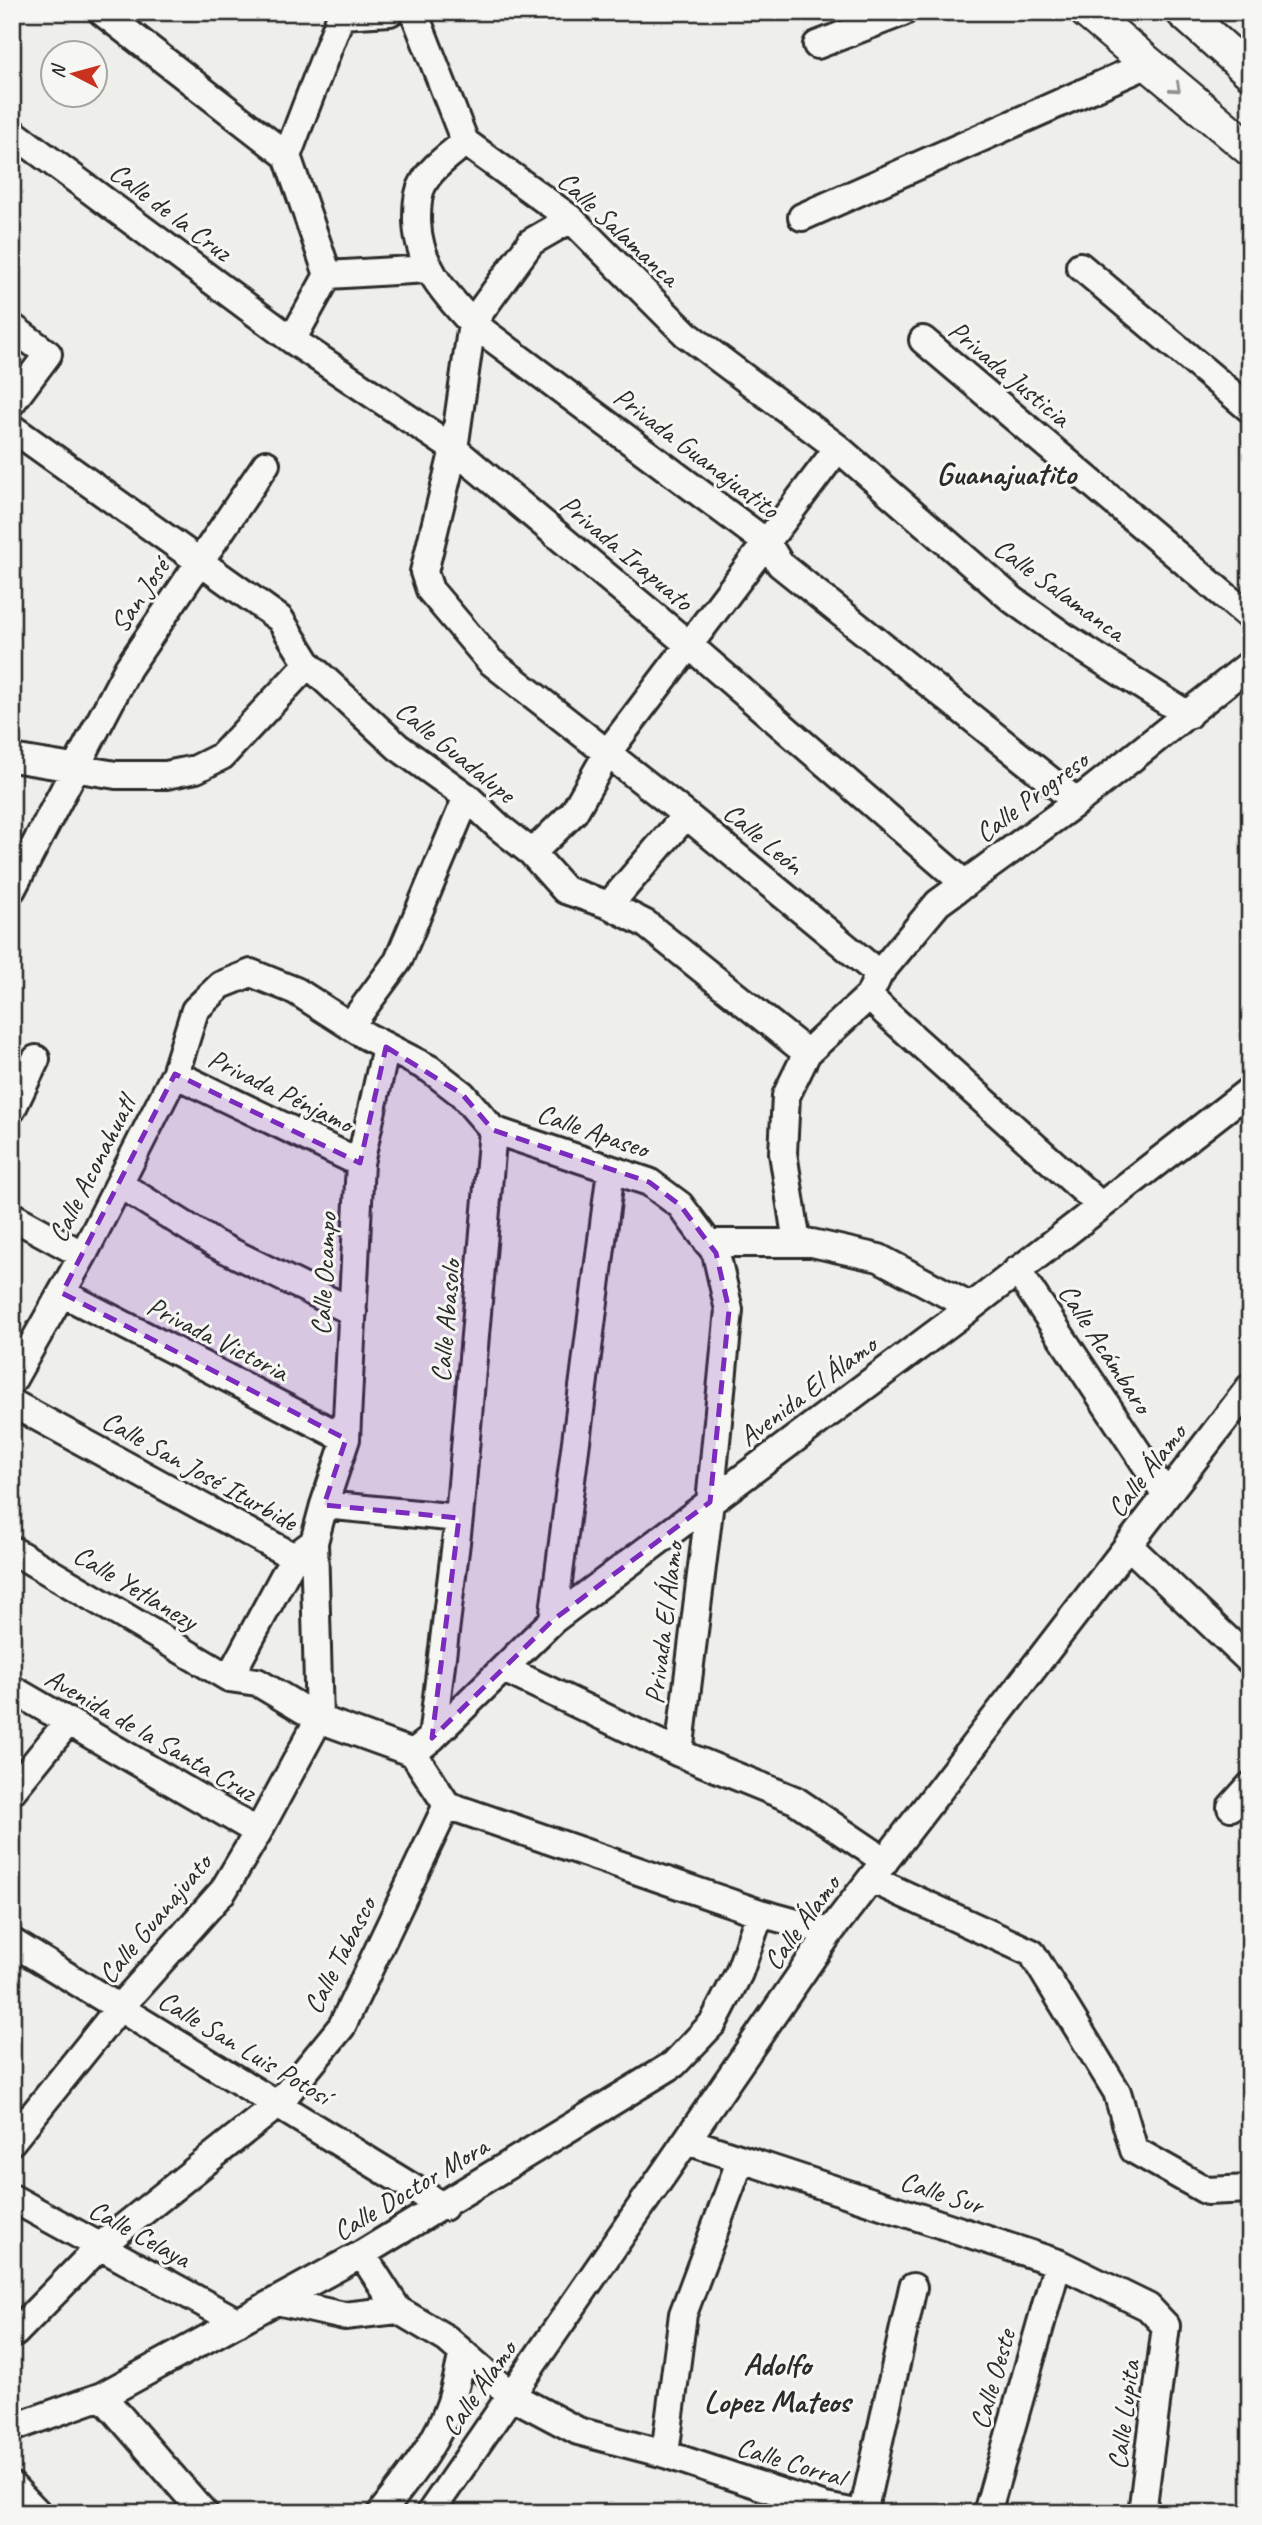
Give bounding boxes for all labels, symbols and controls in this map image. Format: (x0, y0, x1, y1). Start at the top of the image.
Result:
north arrow (38, 38, 108, 108)
text: N (46, 62, 71, 79)
one-way arrow (1168, 80, 1181, 92)
street label: Calle de la Cruz (103, 154, 240, 270)
street label: Calle Salamanca (550, 163, 689, 295)
street label: Privada Justicia (942, 312, 1079, 436)
street label: Privada Guanajuatito (607, 379, 788, 527)
district label: Guanajuatito (936, 453, 1078, 494)
street label: Privada Irapuato (553, 487, 702, 619)
street label: Calle Salamanca (987, 530, 1134, 650)
street label: San José (102, 548, 179, 639)
street label: Calle Guadalupe (389, 692, 524, 812)
street label: Calle Progreso (968, 741, 1097, 850)
street label: Calle León (716, 795, 812, 883)
street label: Privada Pénjamo (203, 1040, 362, 1142)
street label: Calle Aconahuatl (40, 1086, 145, 1248)
street label: Calle Apaseo (533, 1095, 656, 1167)
street label: Calle Ocampo (303, 1210, 344, 1336)
street label: Calle Abasolo (423, 1255, 469, 1384)
street label: Calle Acámbaro (1051, 1277, 1162, 1422)
street label: Privada Victoria (141, 1288, 296, 1390)
street label: Avenida El Álamo (731, 1325, 886, 1454)
street label: Calle San José Iturbide (96, 1402, 305, 1539)
street label: Calle Álamo (1099, 1414, 1196, 1524)
street label: Calle Yetlanezy (67, 1537, 206, 1639)
street label: Privada El Álamo (636, 1537, 691, 1706)
street label: Avenida de la Santa Cruz (39, 1660, 264, 1810)
street label: Calle Guanajuato (90, 1844, 221, 1990)
street label: Calle Álamo (755, 1865, 849, 1977)
street label: Calle Tabasco (295, 1888, 385, 2019)
street label: Calle San Luis Potosí (152, 1982, 342, 2116)
street label: Calle Doctor Mora (326, 2127, 496, 2248)
street label: Calle Sur (896, 2163, 989, 2223)
street label: Calle Celaya (83, 2191, 198, 2276)
street label: Calle Oeste (962, 2324, 1024, 2433)
street label: Calle Álamo (433, 2331, 526, 2443)
district label: Adolfo Lopez Mateos (704, 2344, 853, 2422)
street label: Calle Lupita (1099, 2357, 1148, 2471)
street label: Calle Corral (733, 2428, 854, 2496)

